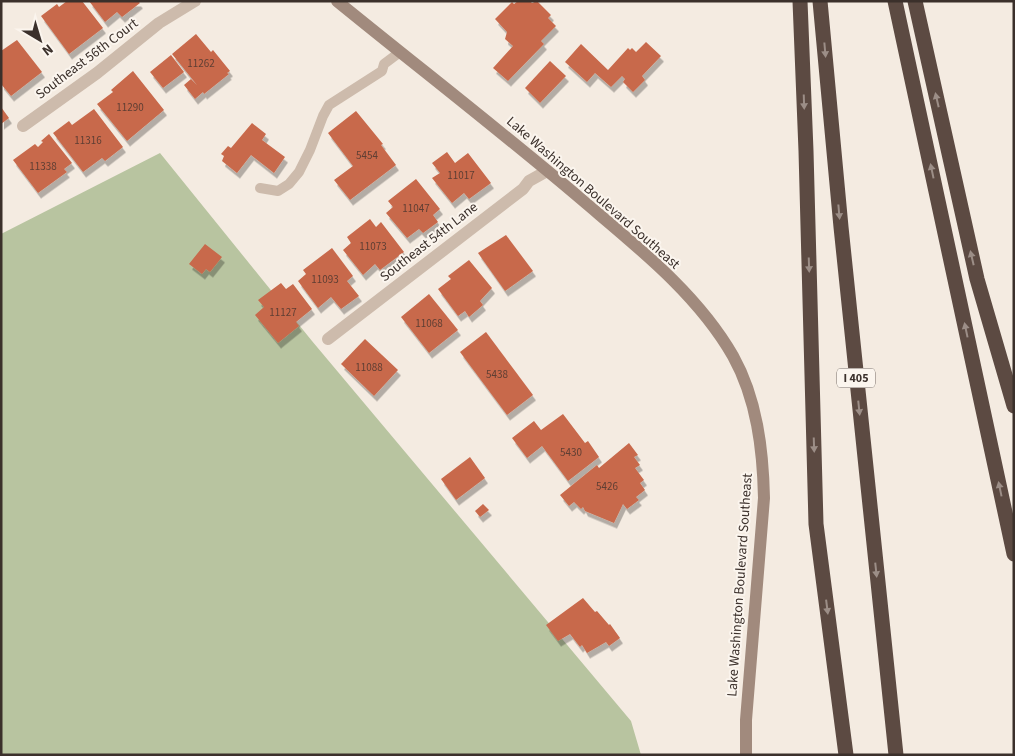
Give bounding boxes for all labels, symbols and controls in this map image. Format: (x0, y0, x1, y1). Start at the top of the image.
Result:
street label: Southeast 56th Court (32, 14, 143, 104)
north arrow (15, 15, 65, 65)
text: N (38, 39, 57, 60)
one-way arrow (821, 42, 829, 58)
house number: 11262 (187, 56, 215, 71)
one-way arrow (933, 92, 941, 107)
one-way arrow (800, 95, 808, 111)
house number: 11290 (116, 100, 144, 115)
street label: Lake Washington Boulevard Southeast (502, 112, 684, 274)
house number: 11316 (74, 133, 102, 148)
house number: 5454 (356, 148, 378, 163)
house number: 11338 (29, 159, 57, 174)
one-way arrow (928, 164, 936, 179)
house number: 11017 (447, 168, 475, 183)
street label: Southeast 54th Lane (376, 197, 482, 287)
house number: 11047 (402, 201, 430, 216)
one-way arrow (835, 204, 843, 220)
house number: 11073 (359, 239, 387, 254)
one-way arrow (968, 251, 976, 266)
one-way arrow (805, 257, 813, 273)
house number: 11093 (311, 272, 339, 287)
house number: 11127 (269, 305, 297, 320)
house number: 11068 (415, 316, 443, 331)
one-way arrow (962, 323, 970, 338)
house number: 11088 (355, 360, 383, 375)
house number: 5438 (486, 367, 508, 382)
road number: I 405 (837, 368, 875, 388)
one-way arrow (856, 400, 864, 416)
one-way arrow (810, 437, 818, 453)
house number: 5430 (560, 445, 582, 460)
street label: Lake Washington Boulevard Southeast (722, 472, 758, 697)
house number: 5426 (596, 479, 618, 494)
one-way arrow (996, 482, 1004, 497)
one-way arrow (872, 562, 880, 578)
one-way arrow (823, 599, 831, 615)

